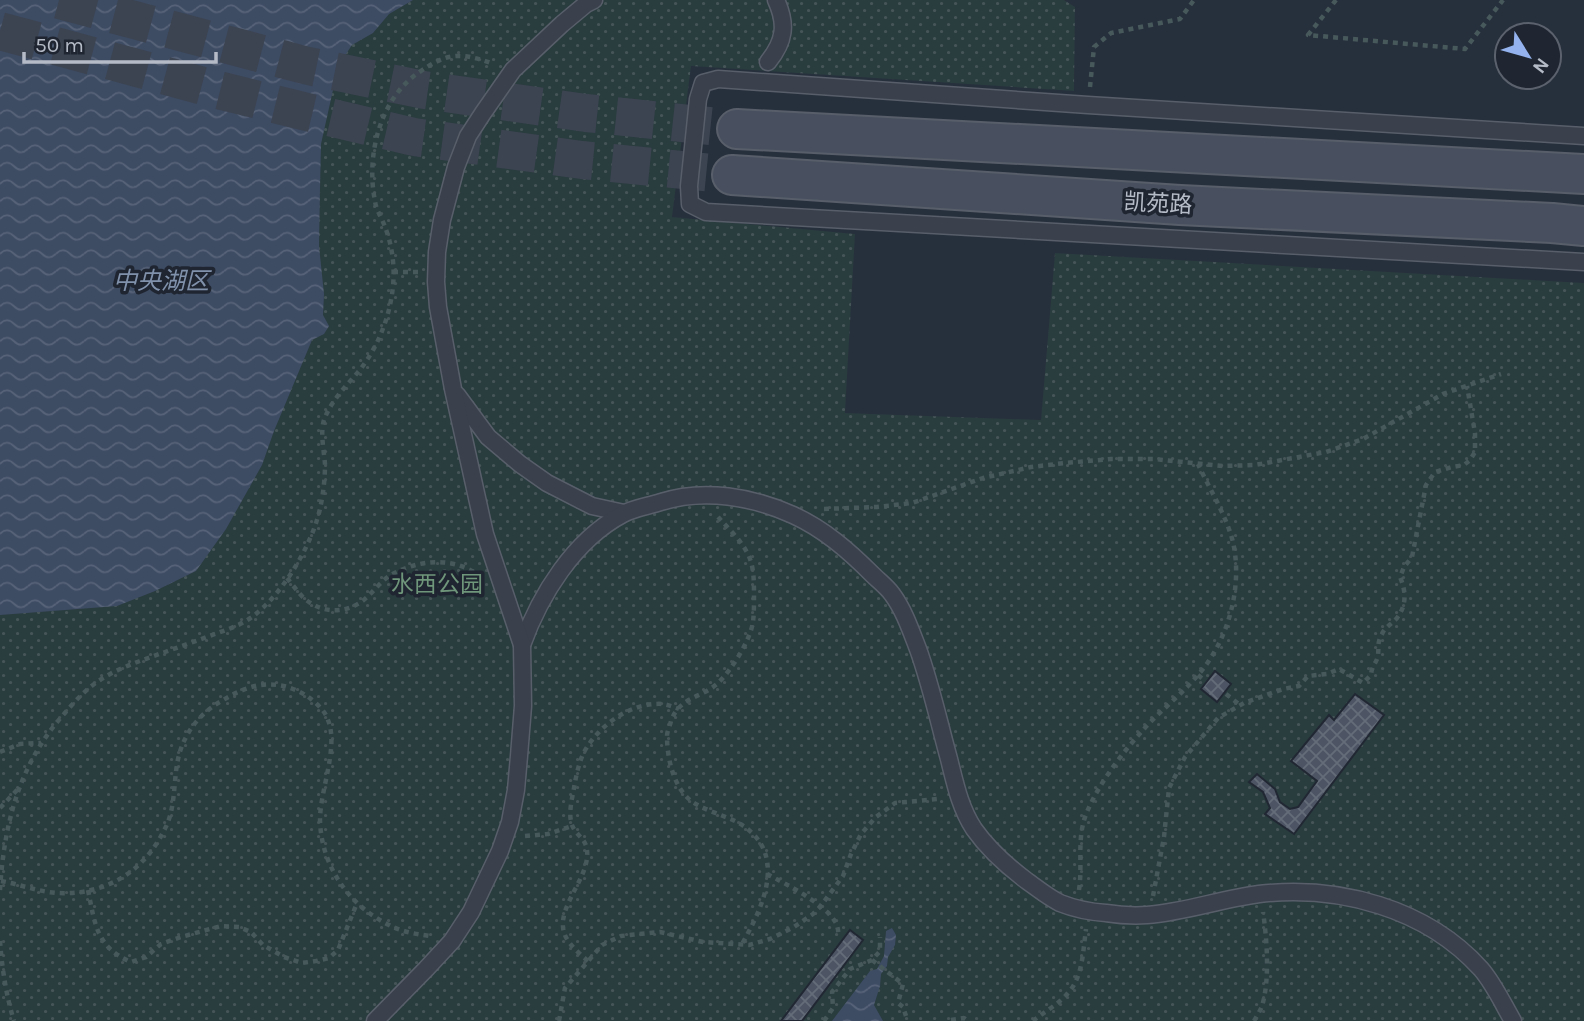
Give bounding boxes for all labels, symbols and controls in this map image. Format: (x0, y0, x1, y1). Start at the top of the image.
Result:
scale bar (24, 21, 217, 65)
north arrow (1493, 21, 1563, 91)
text: 50 m (35, 33, 84, 57)
text: N (1528, 54, 1554, 78)
street label: 凯苑路 (1123, 188, 1193, 219)
water label: 中央湖区 (113, 267, 212, 295)
park label: 水西公园 (391, 571, 483, 598)

